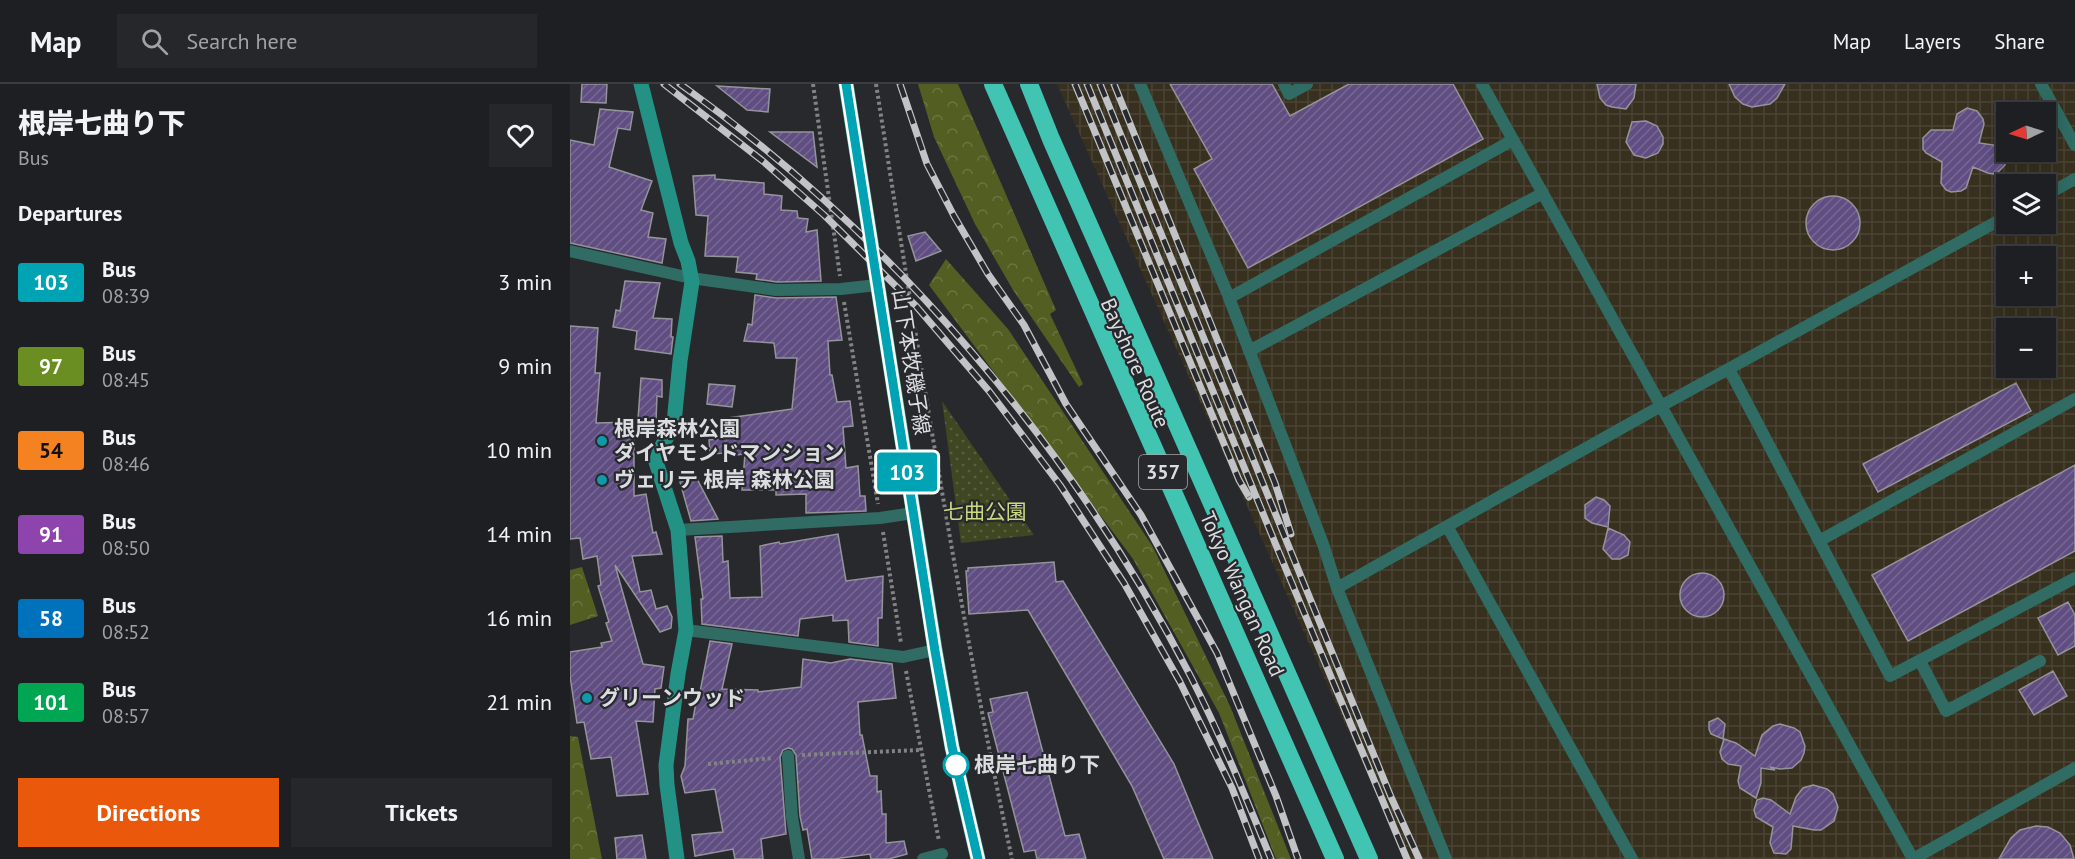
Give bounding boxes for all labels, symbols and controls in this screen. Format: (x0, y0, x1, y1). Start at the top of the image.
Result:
search box (117, 14, 537, 68)
text: Map (30, 23, 81, 60)
icon: search (138, 25, 171, 58)
text: Search here (186, 27, 297, 55)
text: Map (1833, 28, 1871, 55)
text: Layers (1904, 28, 1961, 55)
text: Share (1994, 28, 2045, 55)
north arrow (1996, 102, 2056, 162)
map controls (1996, 102, 2056, 378)
text: 根岸七曲り下 (18, 104, 186, 141)
button: heart (489, 104, 552, 167)
text: Bus (18, 145, 49, 171)
button: layers (1996, 174, 2056, 234)
text: Departures (18, 199, 122, 227)
button: + (1996, 246, 2056, 306)
text: Bus (102, 255, 136, 283)
text: 3 min (498, 268, 552, 296)
text: 103 (33, 269, 69, 296)
text: 08:39 (102, 283, 150, 309)
street label: 山下本牧磯子線 (887, 287, 936, 437)
street label: Bayshore Route (1095, 294, 1176, 432)
button: − (1996, 318, 2056, 378)
text: Bus (102, 339, 136, 367)
text: 9 min (498, 352, 552, 380)
text: 97 (39, 353, 63, 380)
text: 08:45 (102, 367, 150, 393)
place label: 根岸森林公園 ダイヤモンドマンション (614, 415, 844, 466)
text: Bus (102, 423, 136, 451)
marker: 根岸森林公園 ダイヤモンドマンション (595, 434, 609, 448)
text: 10 min (486, 436, 552, 464)
text: 54 (39, 437, 63, 464)
text: 08:46 (102, 451, 150, 477)
line badge: 103 (872, 452, 942, 492)
road number: 357 (1139, 455, 1187, 489)
text: 103 (889, 459, 925, 486)
place label: ヴェリテ 根岸 森林公園 (614, 466, 835, 493)
marker: ヴェリテ 根岸 森林公園 (595, 473, 609, 487)
park label: 七曲公園 (943, 498, 1027, 525)
text: Bus (102, 507, 136, 535)
street label: Tokyo Wangan Road (1194, 507, 1291, 681)
text: 14 min (486, 520, 552, 548)
text: 91 (39, 521, 63, 548)
text: 08:50 (102, 535, 150, 561)
text: Bus (102, 591, 136, 619)
text: 16 min (486, 604, 552, 632)
text: 58 (39, 605, 63, 632)
text: 08:52 (102, 619, 150, 645)
text: Bus (102, 675, 136, 703)
place label: グリーンウッド (599, 684, 745, 711)
text: 21 min (486, 688, 552, 716)
text: 101 (33, 689, 69, 716)
marker: グリーンウッド (580, 691, 594, 705)
text: 08:57 (102, 703, 150, 729)
place label: 根岸七曲り下 (974, 751, 1100, 778)
marker: 根岸七曲り下 (943, 752, 969, 778)
button: Directions (18, 778, 279, 847)
button: Tickets (291, 778, 552, 847)

